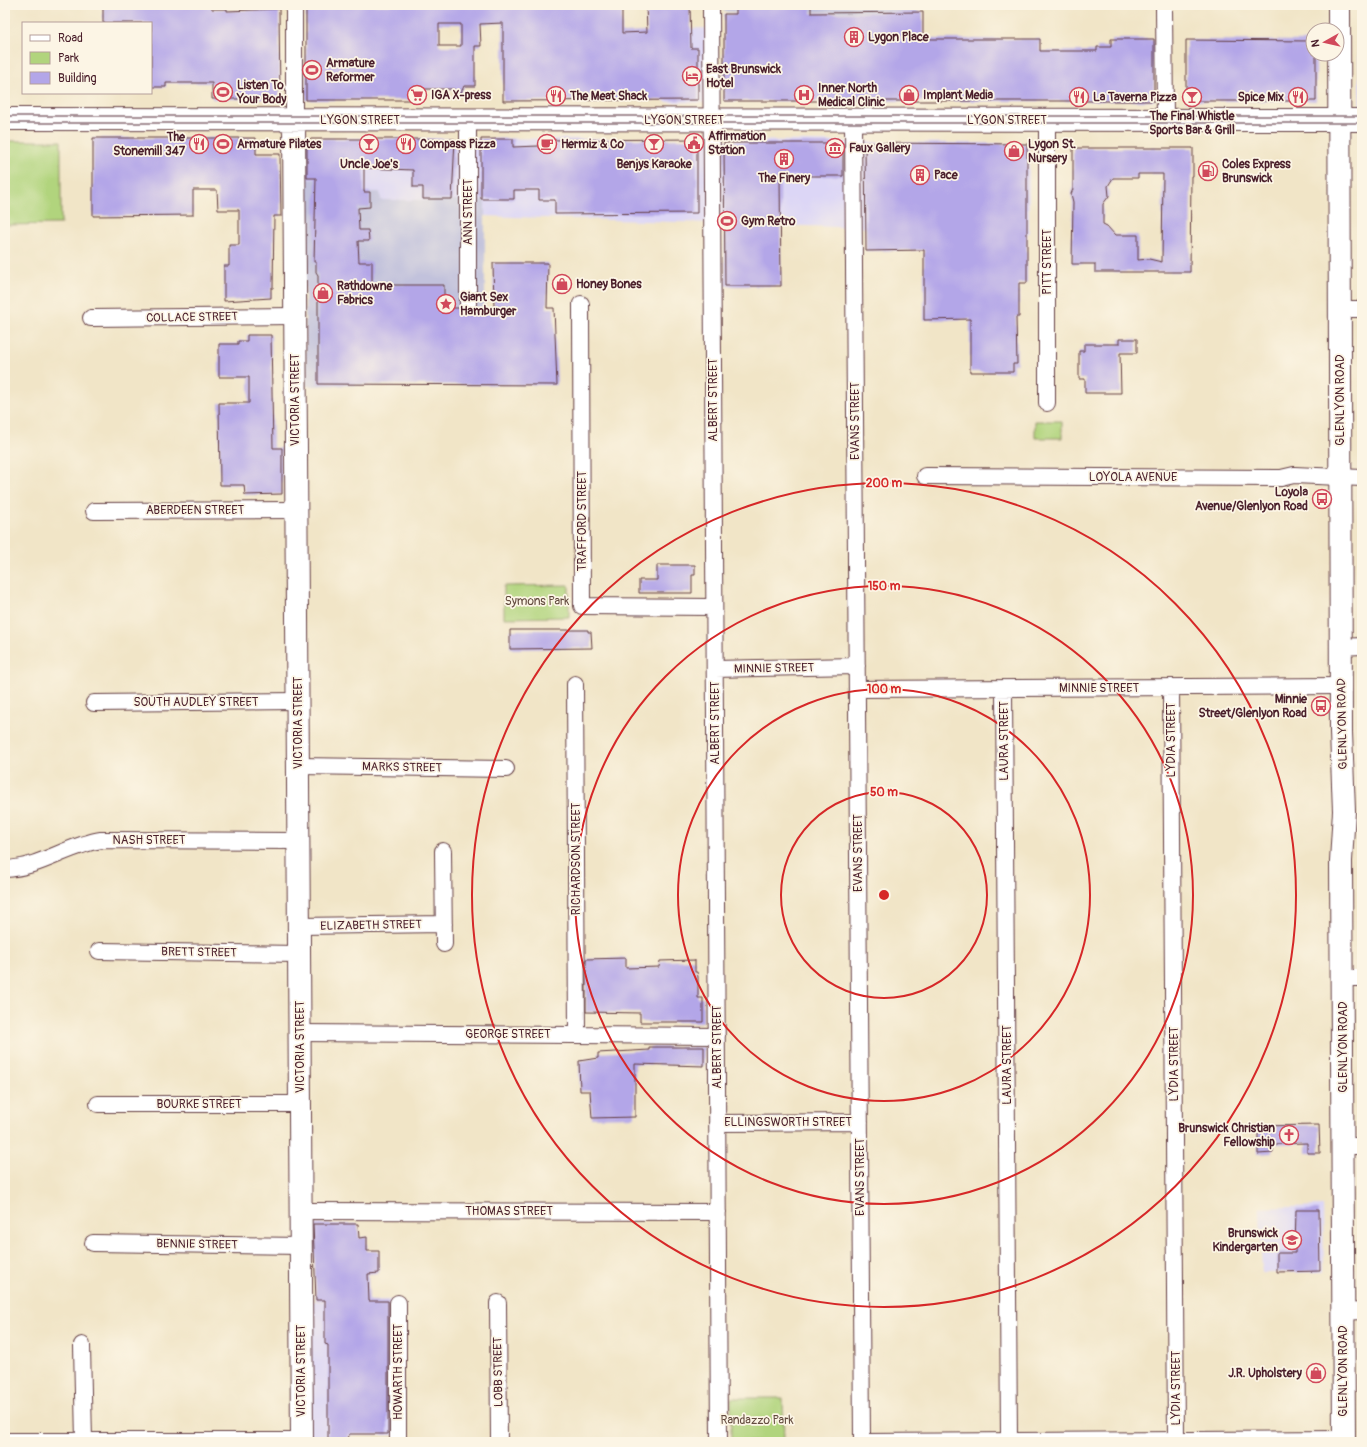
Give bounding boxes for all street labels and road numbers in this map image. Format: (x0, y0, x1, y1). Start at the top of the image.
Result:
street label: LYGON STREET (320, 113, 400, 128)
street label: LYGON STREET (644, 113, 724, 128)
street label: LYGON STREET (967, 113, 1047, 128)
street label: ANN STREET (461, 178, 476, 245)
street label: PITT STREET (1040, 229, 1055, 295)
street label: COLLACE STREET (146, 309, 238, 326)
street label: VICTORIA STREET (288, 353, 303, 446)
street label: GLENLYON ROAD (1333, 354, 1348, 446)
street label: ALBERT STREET (706, 358, 721, 442)
street label: EVANS STREET (848, 382, 863, 460)
street label: LOYOLA AVENUE (1089, 470, 1177, 485)
street label: TRAFFORD STREET (575, 471, 590, 571)
street label: ABERDEEN STREET (146, 503, 244, 518)
street label: MINNIE STREET (734, 660, 815, 677)
street label: VICTORIA STREET (291, 676, 306, 769)
street label: GLENLYON ROAD (1334, 678, 1351, 770)
street label: ALBERT STREET (708, 681, 723, 765)
street label: MINNIE STREET (1059, 681, 1139, 696)
street label: SOUTH AUDLEY STREET (133, 695, 259, 710)
street label: LAURA STREET (997, 701, 1012, 781)
street label: LYDIA STREET (1164, 702, 1179, 777)
street label: MARKS STREET (362, 759, 442, 776)
street label: RICHARDSON STREET (569, 802, 584, 915)
street label: EVANS STREET (851, 814, 866, 892)
street label: NASH STREET (113, 833, 186, 848)
street label: ELIZABETH STREET (320, 917, 422, 934)
street label: BRETT STREET (161, 944, 237, 961)
street label: VICTORIA STREET (293, 1000, 308, 1093)
street label: GLENLYON ROAD (1336, 1001, 1351, 1093)
street label: ALBERT STREET (710, 1005, 725, 1089)
street label: LAURA STREET (1000, 1025, 1015, 1105)
street label: LYDIA STREET (1167, 1026, 1182, 1101)
street label: GEORGE STREET (465, 1027, 551, 1042)
street label: BOURKE STREET (156, 1097, 242, 1112)
street label: ELLINGSWORTH STREET (724, 1115, 852, 1130)
street label: EVANS STREET (853, 1138, 868, 1216)
street label: THOMAS STREET (465, 1204, 553, 1219)
street label: BENNIE STREET (156, 1236, 238, 1253)
street label: VICTORIA STREET (294, 1324, 309, 1417)
street label: HOWARTH STREET (391, 1324, 406, 1420)
street label: GLENLYON ROAD (1336, 1325, 1351, 1417)
street label: LOBB STREET (490, 1336, 507, 1407)
street label: LYDIA STREET (1169, 1350, 1184, 1425)

